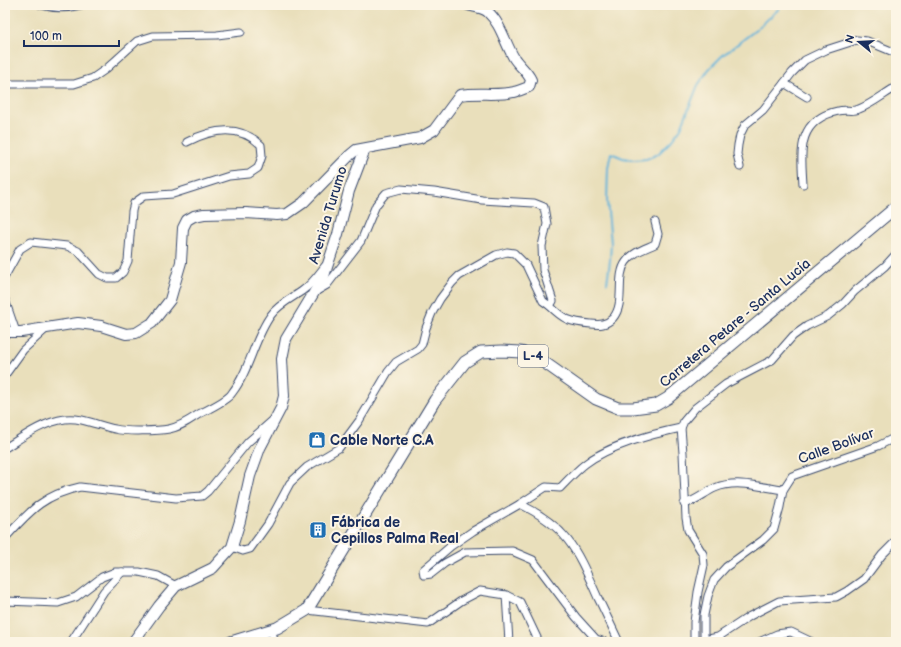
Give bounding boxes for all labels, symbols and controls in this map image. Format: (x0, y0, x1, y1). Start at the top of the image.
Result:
scale bar (24, 22, 119, 48)
north arrow (839, 22, 879, 62)
text: 100 m (30, 29, 62, 44)
text: N (843, 33, 857, 45)
street label: Avenida Turumo (305, 164, 351, 266)
street label: Carretera Petare - Santa Lucía (656, 255, 814, 391)
road number: L-4 (518, 345, 548, 367)
street label: Calle Bolívar (796, 424, 877, 468)
shop icon: Cable Norte C.A (307, 430, 327, 450)
place label: Cable Norte C.A (330, 432, 434, 449)
place label: Fábrica de Cepillos Palma Real (331, 514, 459, 547)
building icon: Fábrica de Cepillos Palma Real (308, 520, 328, 540)

